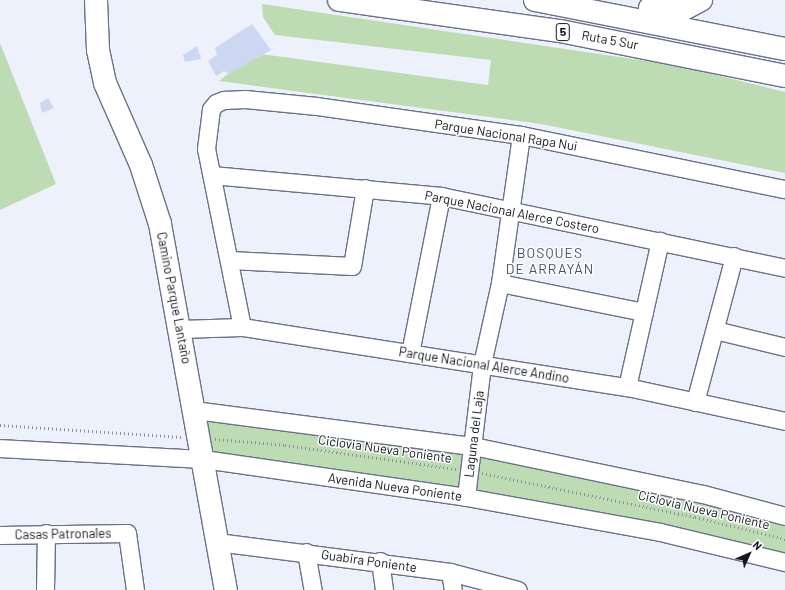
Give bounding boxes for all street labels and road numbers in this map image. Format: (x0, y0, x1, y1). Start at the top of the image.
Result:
road number: 5 (555, 22, 571, 42)
street label: Ruta 5 Sur (580, 27, 640, 53)
street label: Parque Nacional Rapa Nui (433, 116, 579, 154)
street label: Parque Nacional Alerce Costero (423, 187, 601, 237)
street label: Camino Parque Lantaño (154, 231, 194, 365)
street label: Parque Nacional Alerce Andino (398, 344, 570, 386)
street label: Laguna del Laja (461, 390, 487, 478)
street label: Ciclovia Nueva Poniente (317, 432, 453, 466)
street label: Avenida Nueva Poniente (327, 470, 463, 504)
street label: Ciclovia Nueva Poniente (637, 487, 771, 533)
street label: Casas Patronales (15, 525, 111, 543)
street label: Guabira Poniente (320, 547, 418, 575)

